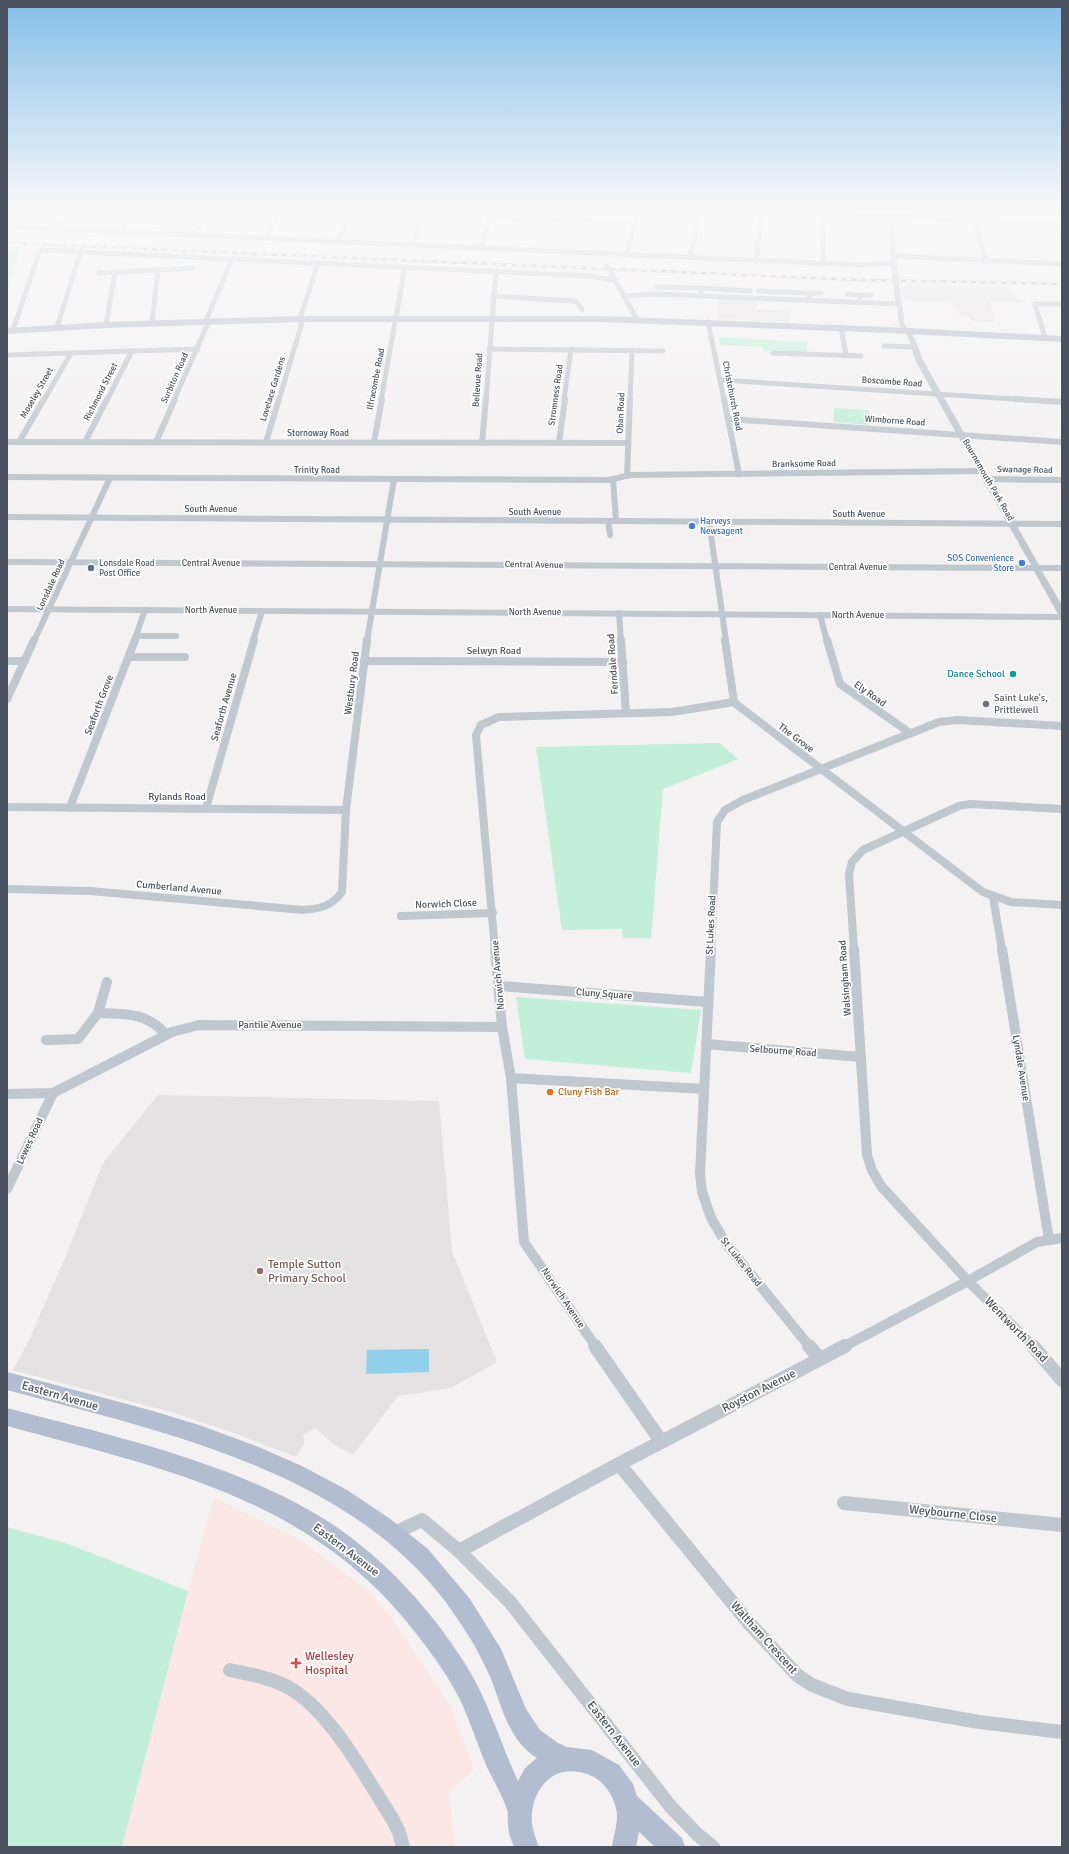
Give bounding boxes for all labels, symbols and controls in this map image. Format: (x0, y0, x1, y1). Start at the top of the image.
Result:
street label: Ilfracombe Road (365, 347, 387, 411)
street label: Surbiton Road (159, 351, 191, 405)
street label: Bellevue Road (471, 352, 485, 407)
street label: Lovelace Gardens (258, 355, 288, 423)
street label: Christchurch Road (720, 360, 744, 432)
street label: Richmond Street (82, 361, 120, 423)
street label: Stromness Road (546, 363, 566, 426)
street label: Moseley Street (18, 366, 56, 420)
street label: Boscombe Road (861, 374, 923, 390)
street label: Oban Road (614, 392, 628, 434)
street label: Wimborne Road (864, 413, 926, 429)
street label: Stornoway Road (287, 428, 349, 439)
street label: Bournemouth Park Road (960, 437, 1016, 523)
street label: Branksome Road (772, 458, 836, 470)
street label: Swanage Road (997, 464, 1053, 476)
street label: Trinity Road (294, 465, 340, 476)
street label: South Avenue (185, 504, 238, 515)
street label: South Avenue (509, 507, 562, 518)
street label: South Avenue (833, 509, 886, 520)
place label: Harveys Newsagent (700, 516, 743, 537)
marker: Harveys Newsagent (687, 521, 697, 531)
place label: SOS Convenience Store (947, 553, 1014, 574)
street label: Lonsdale Road (34, 557, 68, 613)
place label: Lonsdale Road Post Office (99, 558, 155, 579)
street label: Central Avenue (182, 558, 241, 569)
marker: SOS Convenience Store (1017, 558, 1027, 568)
street label: Central Avenue (505, 559, 564, 571)
street label: Central Avenue (829, 562, 888, 573)
marker: Lonsdale Road Post Office (86, 563, 96, 573)
street label: North Avenue (185, 605, 238, 616)
street label: North Avenue (509, 607, 562, 618)
street label: North Avenue (832, 610, 885, 621)
street label: Ferndale Road (605, 633, 621, 695)
street label: Selwyn Road (467, 645, 521, 657)
street label: Westbury Road (342, 651, 362, 715)
place label: Dance School (947, 668, 1005, 680)
marker: Dance School (1008, 669, 1018, 679)
street label: Seaforth Avenue (209, 672, 239, 742)
street label: Seaforth Grove (82, 673, 116, 737)
street label: Ely Road (852, 679, 888, 709)
place label: Saint Luke's, Prittlewell (994, 692, 1048, 716)
marker: Saint Luke's, Prittlewell (981, 699, 991, 709)
street label: The Grove (776, 721, 816, 755)
street label: Rylands Road (148, 791, 206, 803)
street label: Cumberland Avenue (136, 878, 222, 898)
street label: St Lukes Road (703, 895, 719, 955)
street label: Norwich Close (415, 897, 477, 911)
street label: Norwich Avenue (489, 940, 507, 1010)
street label: Walsingham Road (836, 940, 854, 1016)
street label: Cluny Square (575, 986, 633, 1002)
street label: Pantile Avenue (238, 1019, 302, 1031)
street label: Lyndale Avenue (1010, 1034, 1032, 1102)
street label: Selbourne Road (749, 1043, 817, 1059)
place label: Cluny Fish Bar (558, 1086, 620, 1098)
marker: Cluny Fish Bar (545, 1087, 555, 1097)
street label: Lewes Road (14, 1116, 46, 1166)
street label: St Lukes Road (718, 1235, 764, 1289)
place label: Temple Sutton Primary School (268, 1257, 346, 1286)
marker: Temple Sutton Primary School (255, 1266, 265, 1276)
street label: Norwich Avenue (539, 1266, 587, 1330)
street label: Wentworth Road (981, 1294, 1051, 1366)
street label: Royston Avenue (719, 1366, 799, 1416)
street label: Eastern Avenue (20, 1378, 100, 1414)
street label: Weybourne Close (908, 1502, 998, 1526)
street label: Eastern Avenue (310, 1520, 382, 1580)
street label: Waltham Crescent (727, 1598, 801, 1678)
place label: Wellesley Hospital (305, 1649, 354, 1678)
marker: Wellesley Hospital (290, 1657, 302, 1669)
street label: Eastern Avenue (584, 1698, 644, 1770)

